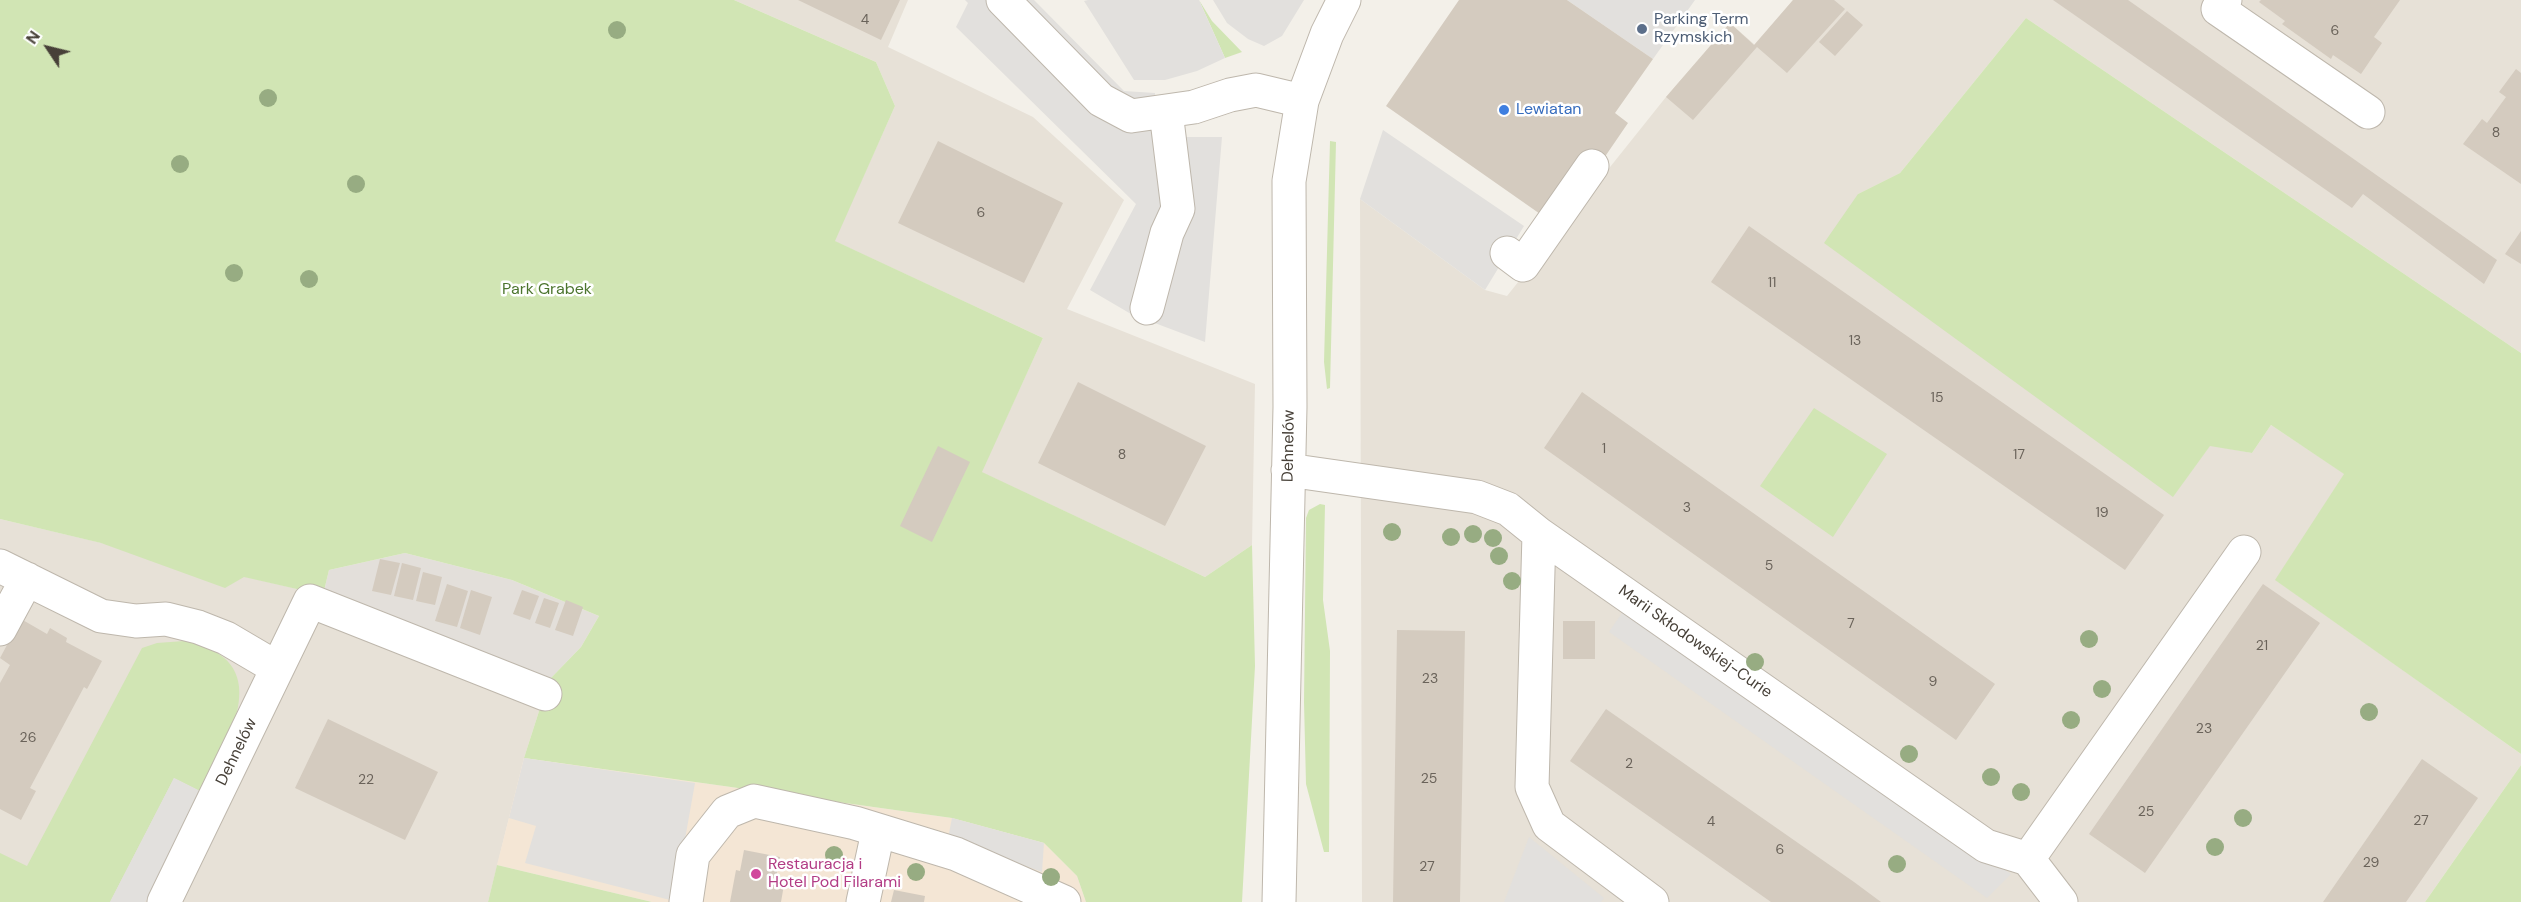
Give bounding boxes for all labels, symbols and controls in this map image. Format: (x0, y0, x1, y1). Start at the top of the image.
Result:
place label: Parking Term Rzymskich (1654, 10, 1749, 48)
house number: 4 (861, 12, 869, 28)
north arrow (18, 18, 78, 78)
marker: Parking Term Rzymskich (1635, 22, 1649, 36)
house number: 6 (2331, 23, 2339, 39)
text: N (21, 27, 45, 48)
place label: Lewiatan (1516, 100, 1582, 120)
marker: Lewiatan (1497, 103, 1511, 117)
house number: 8 (2492, 125, 2500, 141)
house number: 6 (977, 205, 985, 221)
house number: 11 (1768, 275, 1776, 291)
park label: Park Grabek (502, 280, 592, 300)
house number: 13 (1849, 333, 1861, 349)
house number: 15 (1931, 390, 1943, 406)
street label: Dehnelów (1279, 410, 1299, 482)
house number: 1 (1602, 441, 1606, 457)
house number: 8 (1118, 447, 1126, 463)
house number: 17 (2013, 447, 2025, 463)
house number: 3 (1683, 500, 1691, 516)
house number: 19 (2095, 505, 2109, 521)
house number: 5 (1765, 558, 1773, 574)
street label: Marii Skłodowskiej-Curie (1614, 582, 1776, 702)
house number: 7 (1847, 616, 1855, 632)
house number: 21 (2256, 638, 2268, 654)
house number: 23 (1422, 671, 1438, 687)
house number: 9 (1929, 674, 1937, 690)
street label: Dehnelów (212, 715, 262, 789)
house number: 23 (2196, 721, 2212, 737)
house number: 26 (20, 730, 36, 746)
house number: 2 (1625, 756, 1633, 772)
house number: 25 (1421, 771, 1437, 787)
house number: 22 (358, 772, 374, 788)
house number: 25 (2138, 804, 2154, 820)
house number: 27 (2413, 813, 2429, 829)
house number: 4 (1707, 814, 1715, 830)
house number: 6 (1776, 842, 1784, 858)
place label: Restauracja i Hotel Pod Filarami (768, 855, 901, 893)
house number: 29 (2363, 855, 2379, 871)
house number: 27 (1419, 859, 1435, 875)
marker: Restauracja i Hotel Pod Filarami (749, 867, 763, 881)

